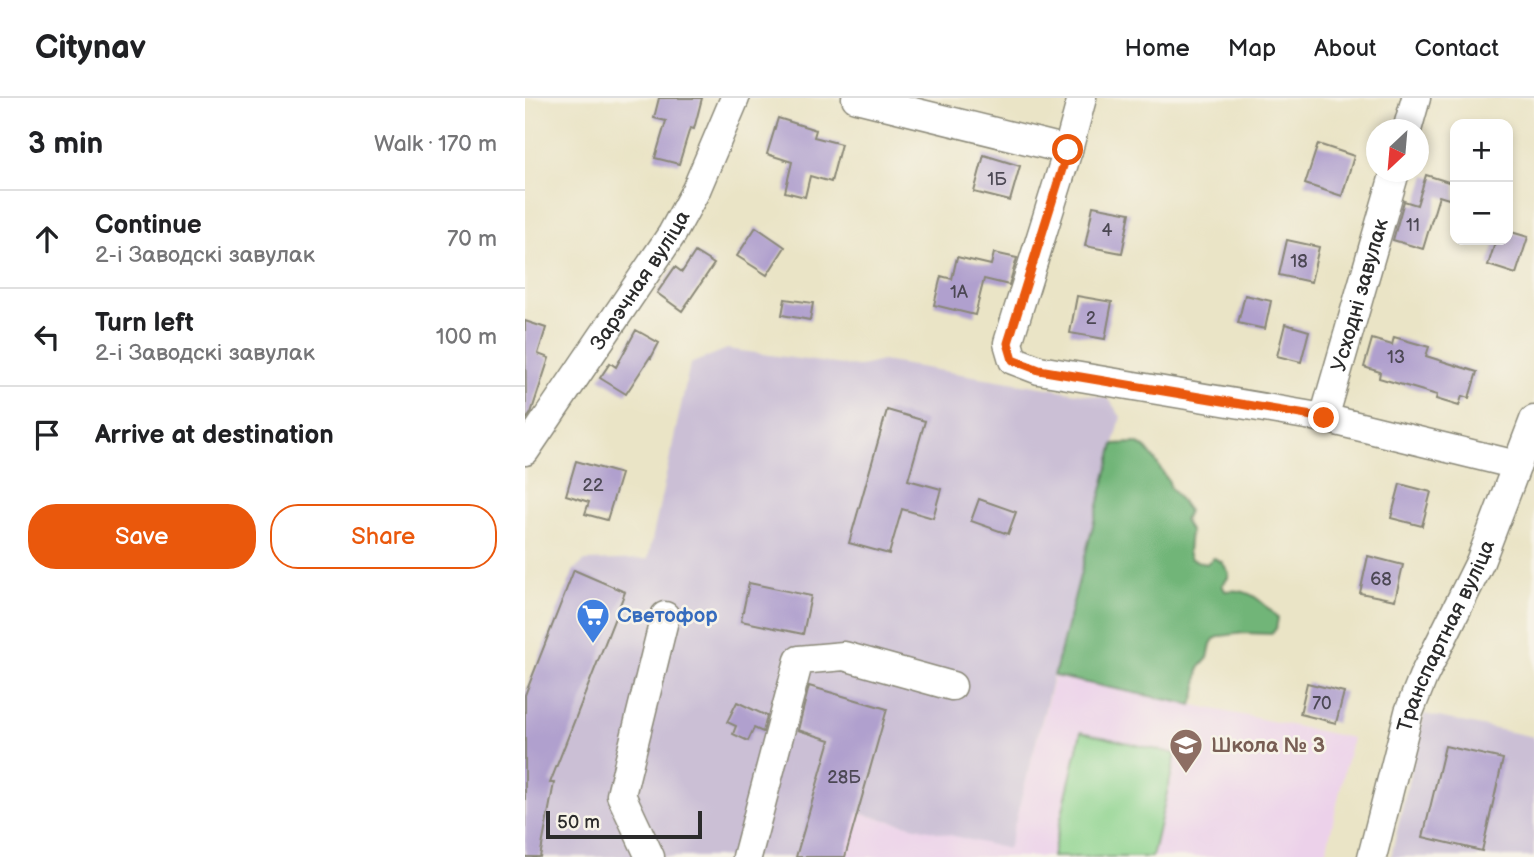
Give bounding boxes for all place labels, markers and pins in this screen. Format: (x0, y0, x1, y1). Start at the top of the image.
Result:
supermarket icon: Светофор (574, 596, 612, 645)
place label: Светофор (617, 603, 718, 628)
school or university icon: Школа № 3 (1167, 726, 1205, 775)
place label: Школа № 3 (1211, 733, 1325, 758)

